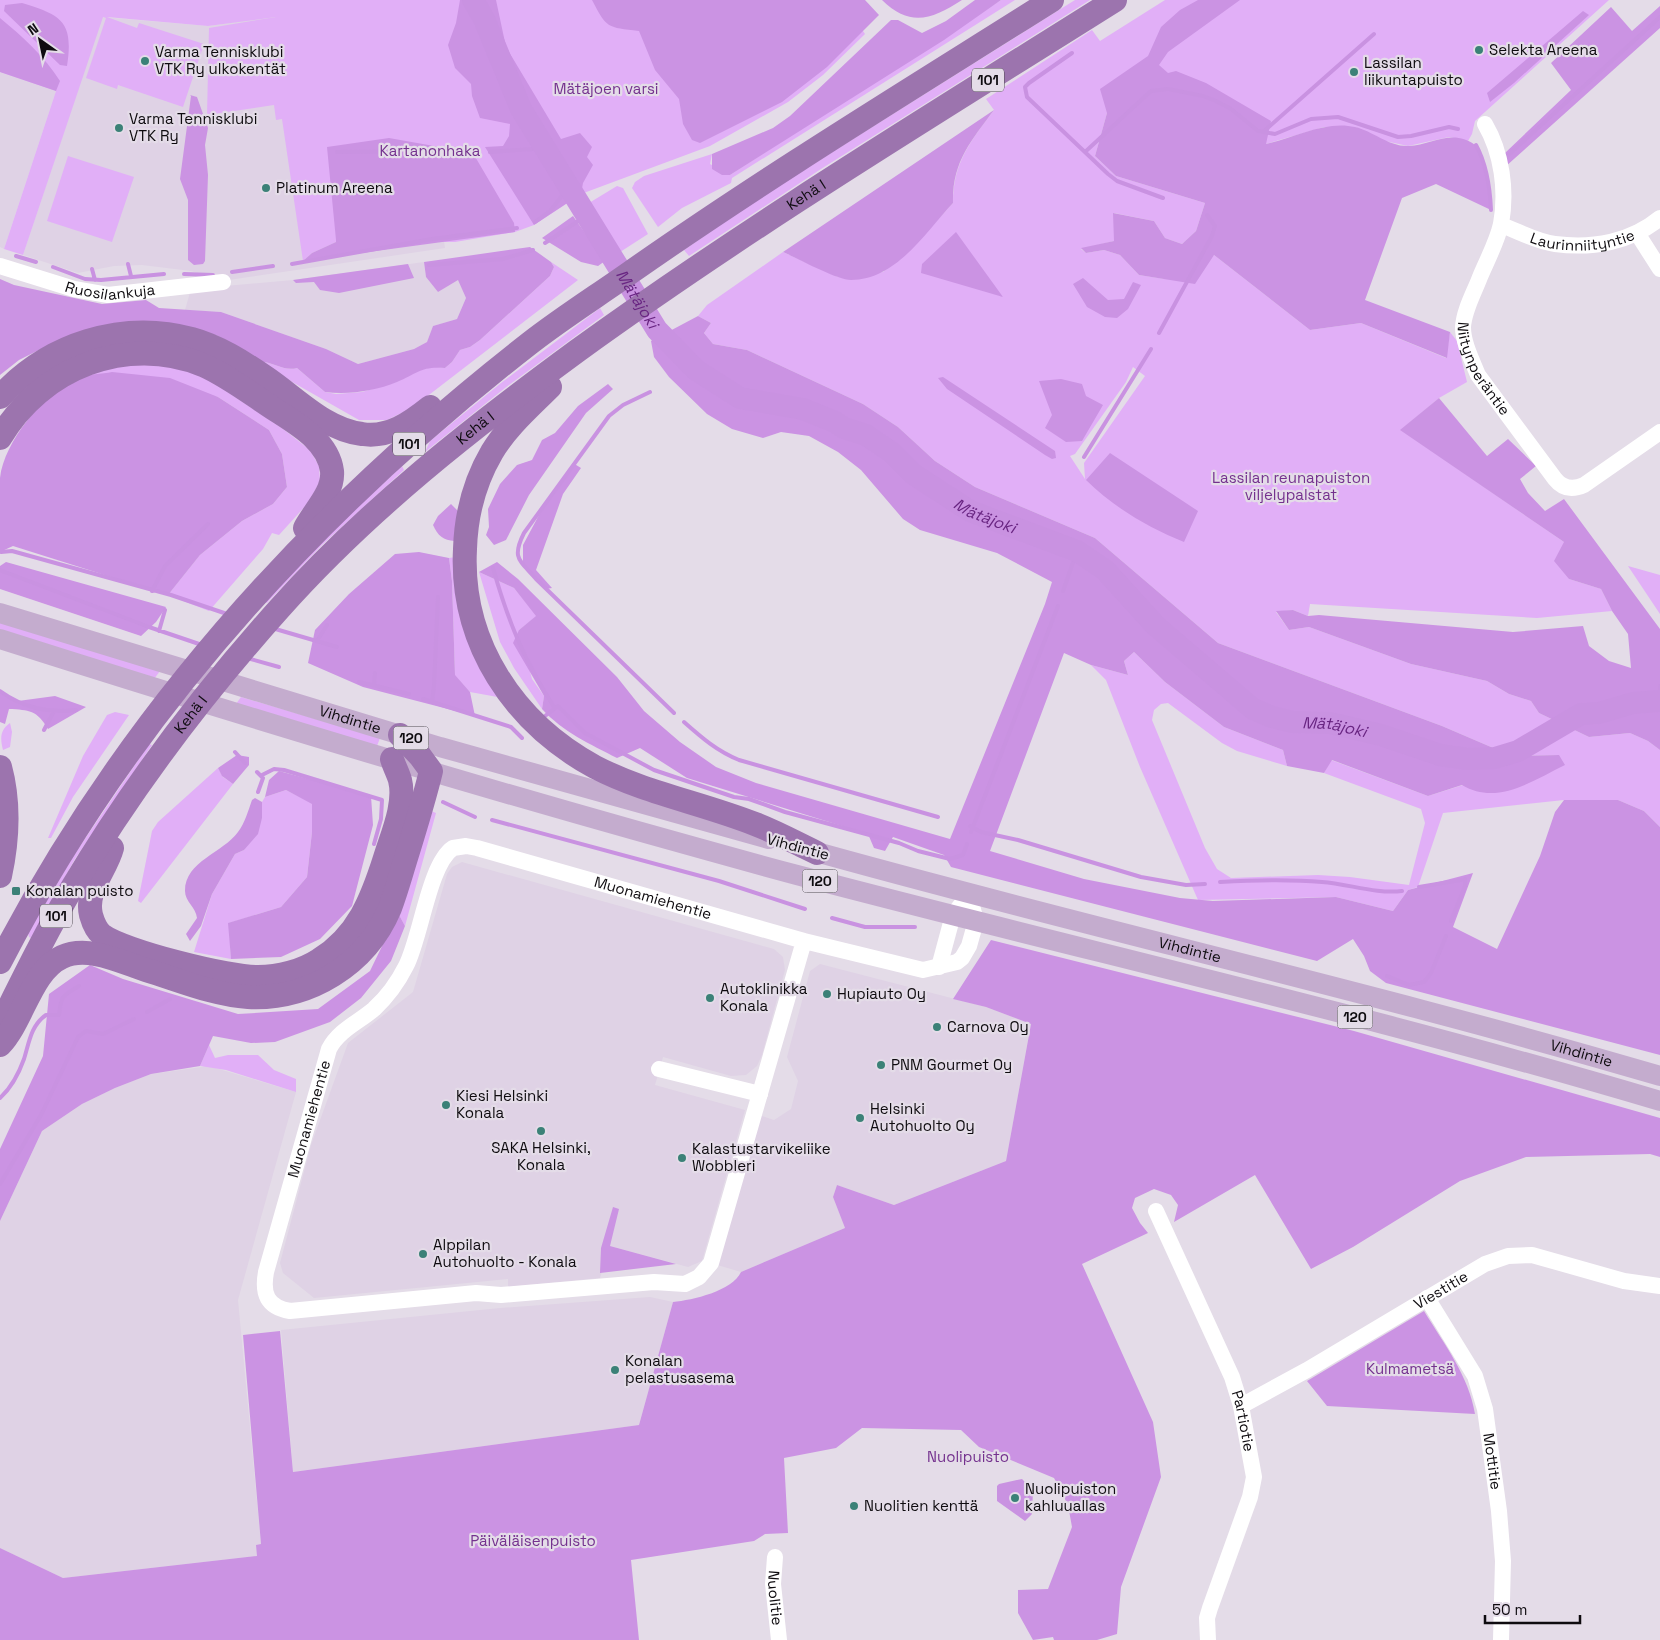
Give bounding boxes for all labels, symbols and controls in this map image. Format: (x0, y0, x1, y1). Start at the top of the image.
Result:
north arrow (15, 15, 65, 65)
text: N (24, 19, 42, 39)
place label: Selekta Areena (1489, 40, 1598, 59)
place label: Varma Tennisklubi VTK Ry ulkokentät (155, 42, 286, 78)
marker: Selekta Areena (1473, 44, 1485, 56)
place label: Lassilan liikuntapuisto (1364, 53, 1463, 89)
marker: Varma Tennisklubi VTK Ry ulkokentät (139, 55, 151, 67)
marker: Lassilan liikuntapuisto (1348, 66, 1360, 78)
road number: 101 (972, 68, 1004, 92)
park label: Mätäjoen varsi (553, 79, 659, 98)
place label: Varma Tennisklubi VTK Ry (129, 109, 257, 145)
marker: Varma Tennisklubi VTK Ry (113, 122, 125, 134)
park label: Kartanonhaka (380, 141, 481, 160)
street label: Kehä I (783, 175, 829, 214)
place label: Platinum Areena (276, 178, 393, 197)
marker: Platinum Areena (260, 182, 272, 194)
street label: Laurinniityntie (1528, 225, 1637, 255)
water label: Mätäjoki (611, 266, 664, 334)
street label: Ruosilankuja (63, 277, 156, 304)
street label: Niitynperäntie (1454, 321, 1515, 419)
street label: Kehä I (452, 407, 498, 449)
road number: 101 (393, 432, 425, 456)
park label: Lassilan reunapuiston viljelypalstat (1212, 468, 1370, 504)
water label: Mätäjoki (950, 493, 1021, 539)
street label: Kehä I (170, 692, 211, 737)
street label: Vihdintie (317, 701, 384, 738)
water label: Mätäjoki (1302, 712, 1371, 743)
road number: 120 (394, 726, 428, 750)
street label: Vihdintie (765, 829, 832, 864)
road number: 120 (802, 869, 838, 892)
street label: Muonamiehentie (592, 872, 714, 923)
place label: Konalan puisto (26, 881, 133, 900)
marker: Konalan puisto (10, 885, 22, 897)
road number: 101 (40, 904, 72, 928)
street label: Vihdintie (1157, 932, 1223, 967)
place label: Autoklinikka Konala (720, 979, 808, 1015)
place label: Hupiauto Oy (837, 984, 926, 1003)
marker: Hupiauto Oy (821, 988, 833, 1000)
marker: Autoklinikka Konala (704, 992, 716, 1004)
road number: 120 (1338, 1006, 1372, 1028)
place label: Carnova Oy (947, 1017, 1029, 1036)
marker: Carnova Oy (931, 1021, 943, 1033)
street label: Vihdintie (1548, 1035, 1615, 1071)
place label: PNM Gourmet Oy (891, 1055, 1012, 1074)
street label: Muonamiehentie (283, 1058, 334, 1180)
marker: PNM Gourmet Oy (875, 1059, 887, 1071)
place label: Kiesi Helsinki Konala (456, 1086, 548, 1122)
marker: Kiesi Helsinki Konala (440, 1099, 452, 1111)
place label: Helsinki Autohuolto Oy (870, 1099, 975, 1135)
marker: Helsinki Autohuolto Oy (854, 1112, 866, 1124)
marker: SAKA Helsinki, Konala (535, 1125, 547, 1137)
place label: SAKA Helsinki, Konala (491, 1138, 591, 1174)
place label: Kalastustarvikeliike Wobbleri (692, 1139, 831, 1175)
marker: Kalastustarvikeliike Wobbleri (676, 1152, 688, 1164)
place label: Alppilan Autohuolto - Konala (433, 1235, 577, 1271)
marker: Alppilan Autohuolto - Konala (417, 1248, 429, 1260)
street label: Viestitie (1410, 1266, 1471, 1313)
place label: Konalan pelastusasema (625, 1351, 735, 1387)
park label: Kulmametsä (1366, 1359, 1454, 1378)
marker: Konalan pelastusasema (609, 1364, 621, 1376)
street label: Partiotie (1228, 1388, 1259, 1453)
street label: Mottitie (1479, 1432, 1506, 1491)
park label: Nuolipuisto (927, 1447, 1009, 1466)
place label: Nuolipuiston kahluuallas (1025, 1479, 1116, 1515)
marker: Nuolipuiston kahluuallas (1009, 1492, 1021, 1504)
place label: Nuolitien kenttä (864, 1496, 979, 1515)
marker: Nuolitien kenttä (848, 1500, 860, 1512)
park label: Päiväläisenpuisto (470, 1531, 596, 1550)
street label: Nuolitie (764, 1570, 787, 1626)
scale bar (1485, 1592, 1580, 1624)
text: 50 m (1492, 1600, 1527, 1619)

